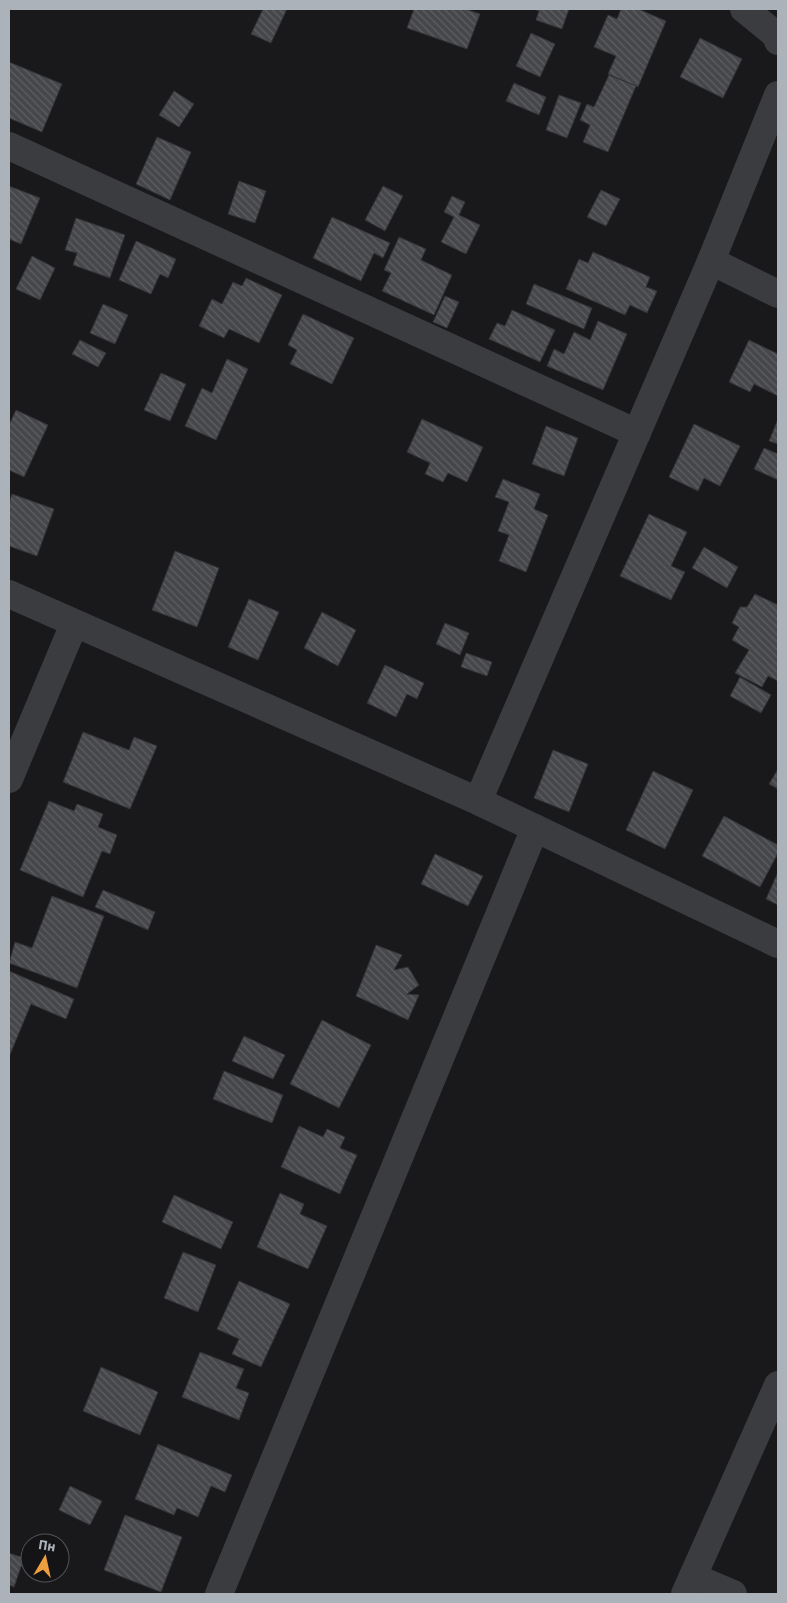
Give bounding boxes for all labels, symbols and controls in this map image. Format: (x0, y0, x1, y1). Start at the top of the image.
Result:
north arrow (20, 1533, 70, 1583)
text: Пн (37, 1535, 57, 1557)

